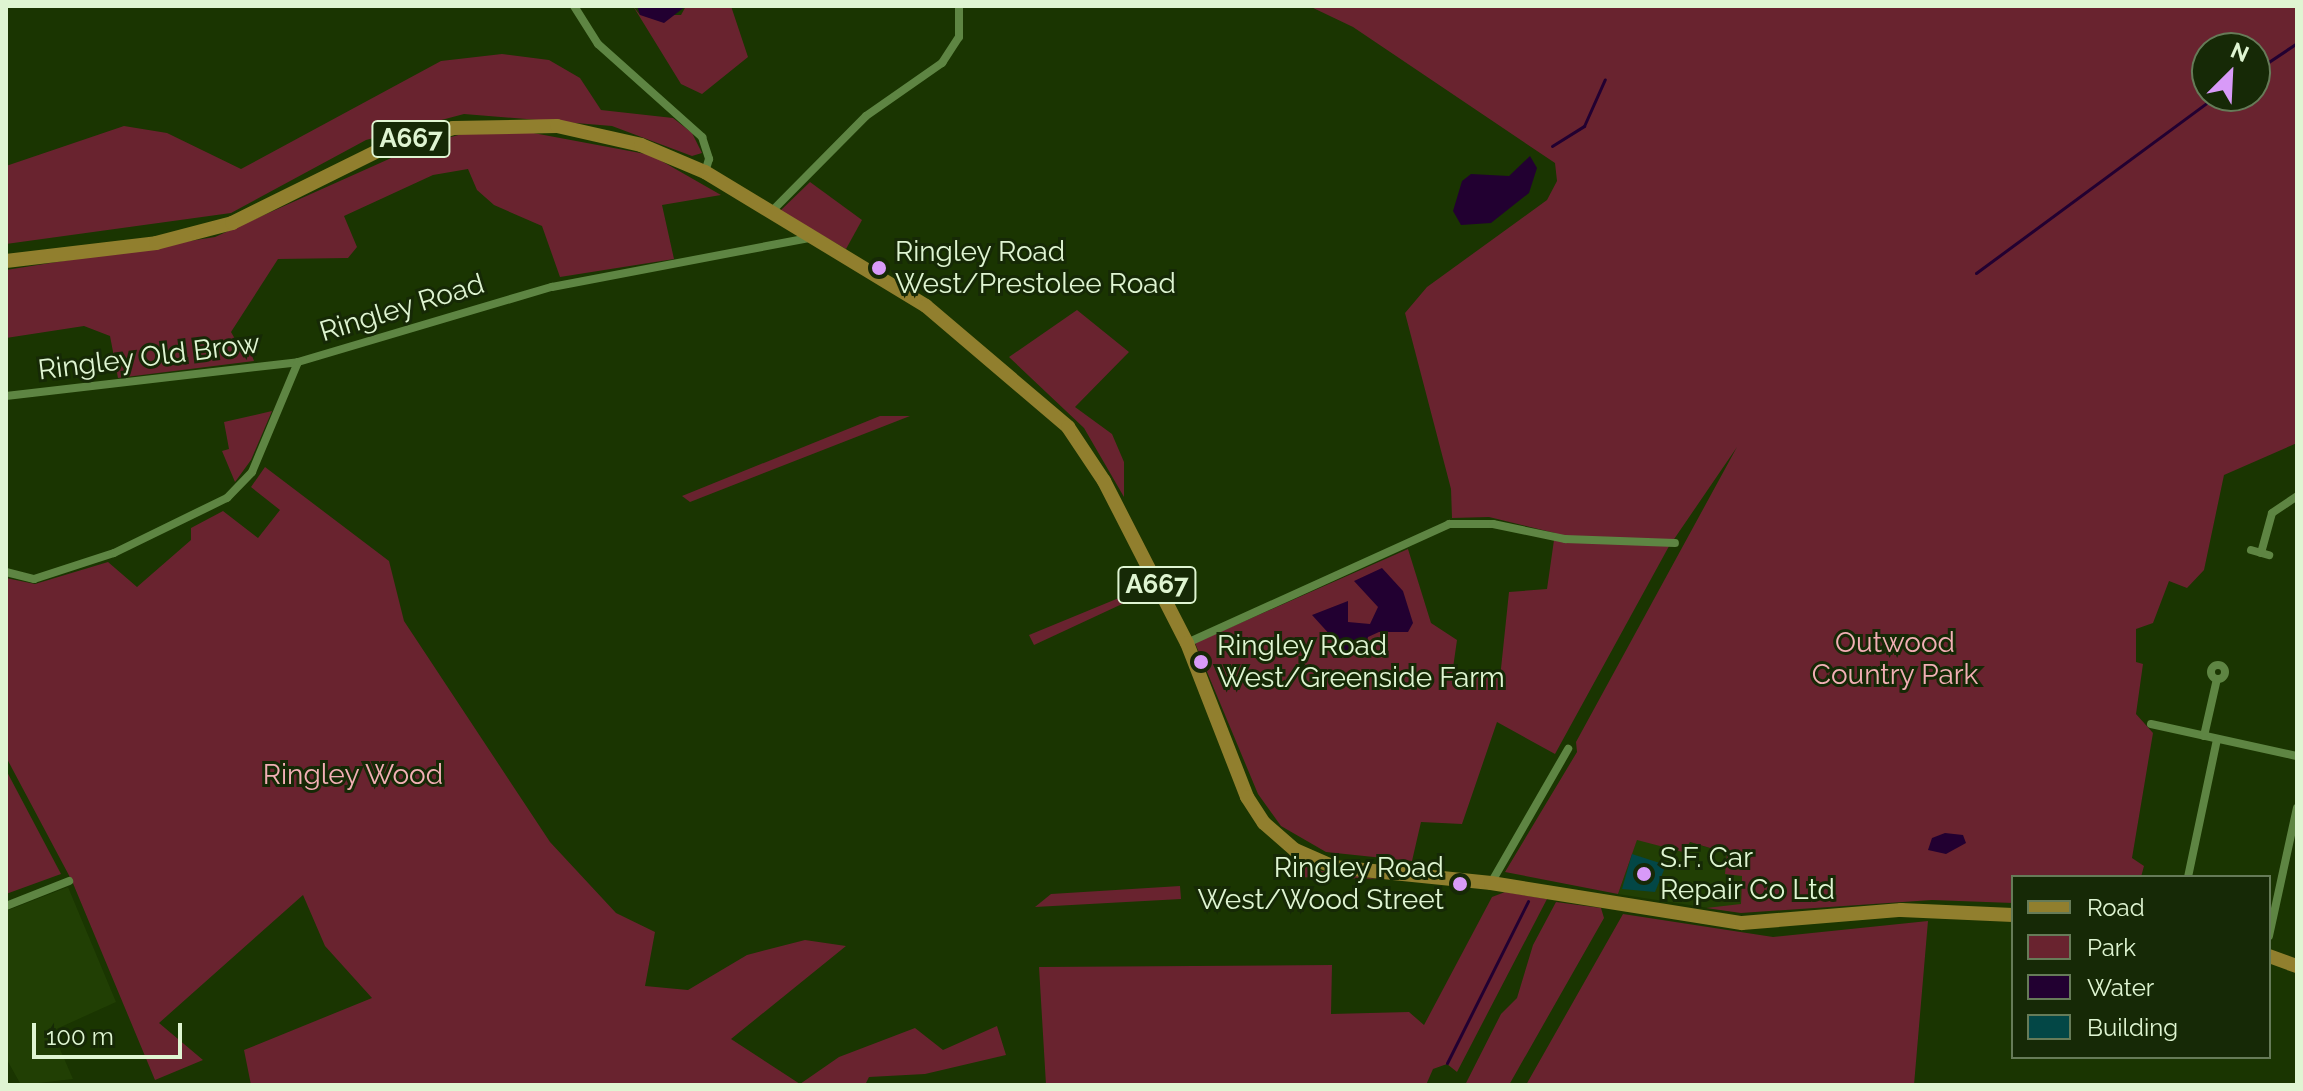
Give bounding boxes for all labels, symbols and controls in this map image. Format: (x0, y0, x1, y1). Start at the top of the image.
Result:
north arrow (2191, 32, 2271, 112)
text: N (2227, 37, 2253, 67)
road number: A667 (371, 117, 451, 161)
place label: Ringley Road West/Prestolee Road (895, 235, 1176, 301)
marker: Ringley Road West/Prestolee Road (870, 259, 888, 277)
street label: Ringley Road (315, 267, 489, 349)
street label: Ringley Old Brow (36, 327, 262, 387)
road number: A667 (1117, 563, 1197, 607)
park label: Outwood Country Park (1811, 626, 1979, 692)
place label: Ringley Road West/Greenside Farm (1217, 629, 1505, 695)
marker: Ringley Road West/Greenside Farm (1192, 653, 1210, 671)
park label: Ringley Wood (262, 758, 444, 792)
place label: S.F. Car Repair Co Ltd (1660, 841, 1836, 907)
place label: Ringley Road West/Wood Street (1197, 851, 1444, 917)
marker: S.F. Car Repair Co Ltd (1635, 865, 1653, 883)
marker: Ringley Road West/Wood Street (1451, 875, 1469, 893)
legend (2011, 875, 2271, 1059)
text: Road (2087, 893, 2145, 922)
text: Park (2087, 933, 2136, 962)
text: Water (2087, 973, 2154, 1002)
scale bar (36, 1007, 186, 1057)
text: Building (2087, 1013, 2178, 1042)
text: 100 m (46, 1022, 114, 1051)

